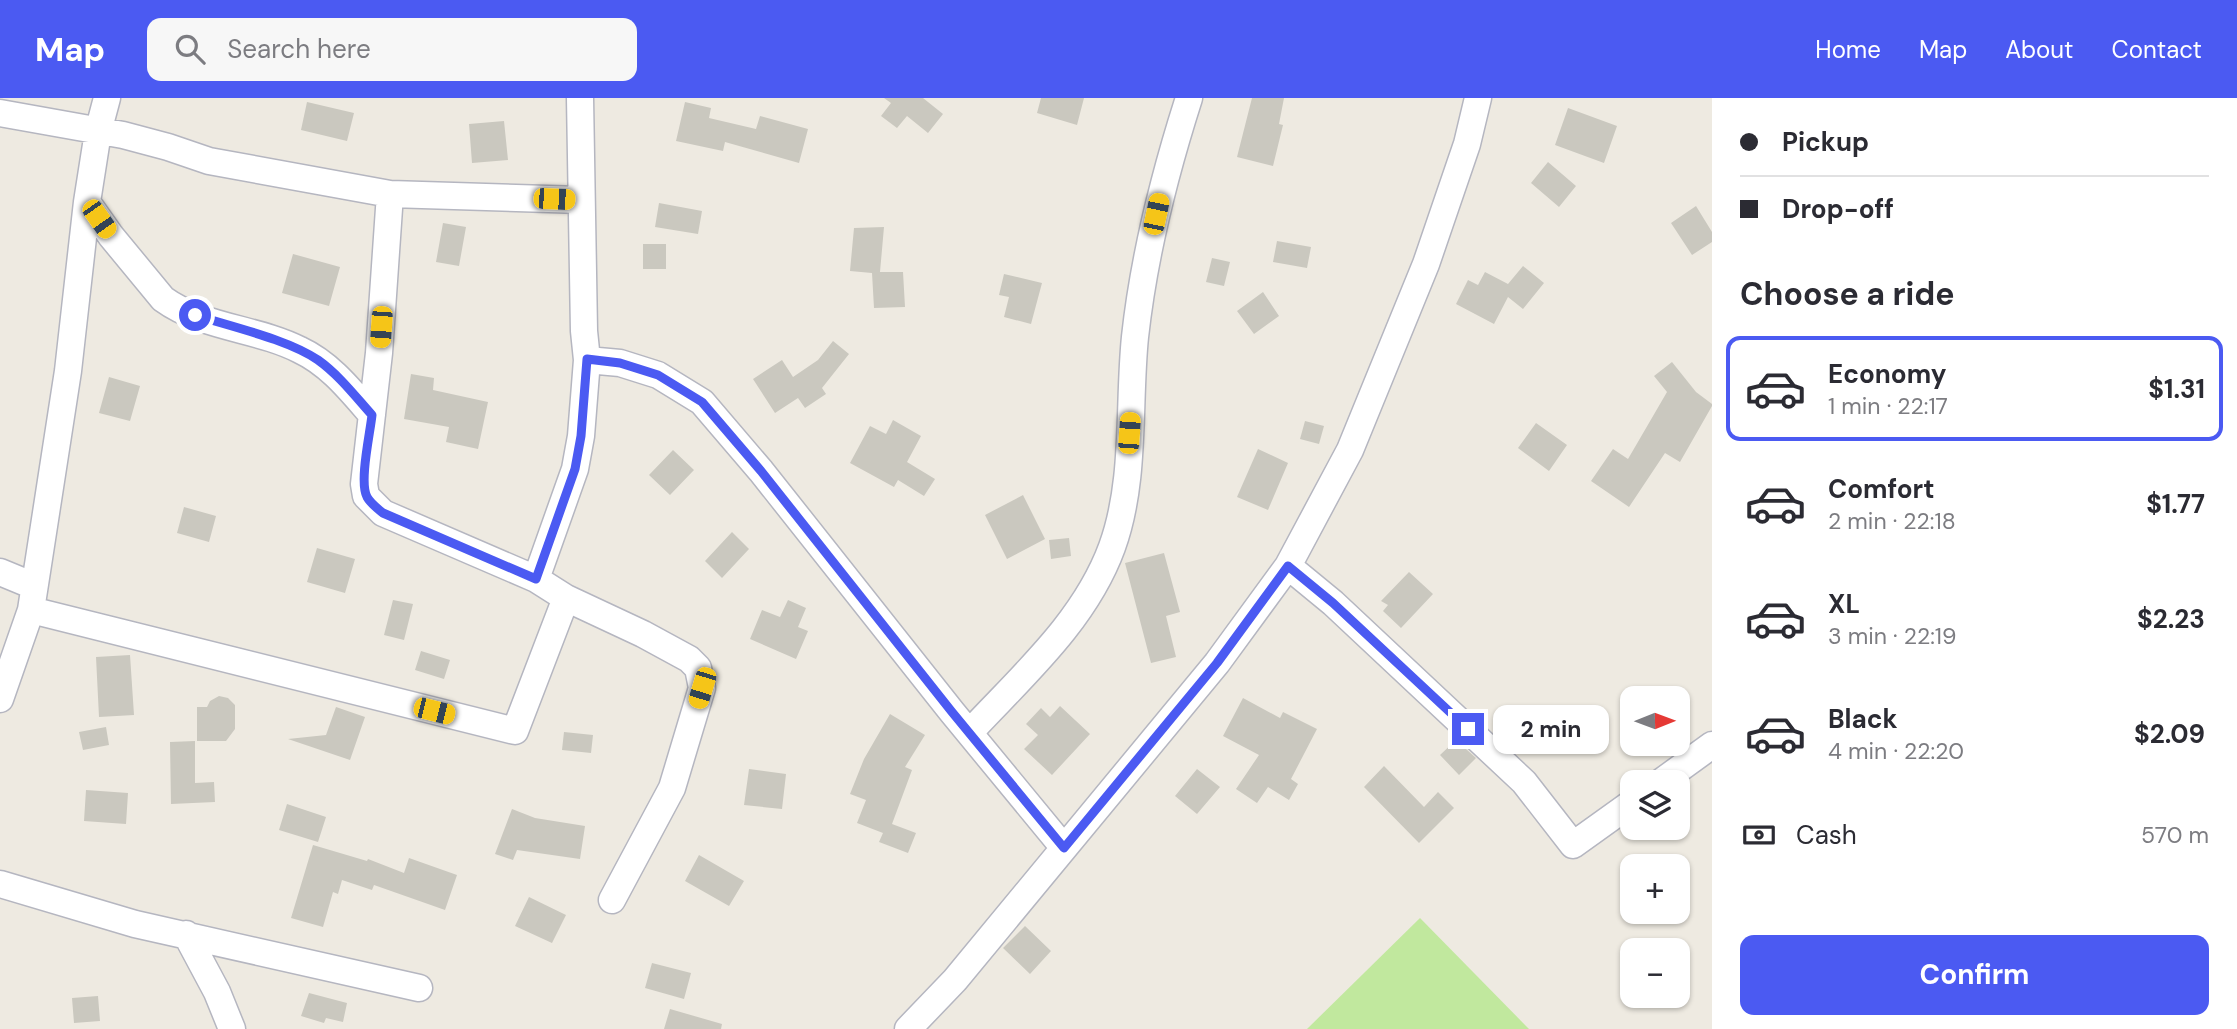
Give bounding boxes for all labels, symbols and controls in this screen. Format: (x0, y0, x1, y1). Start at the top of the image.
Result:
search box (147, 18, 637, 81)
text: Map (35, 28, 105, 71)
icon: search (171, 30, 209, 68)
text: Search here (227, 32, 371, 66)
text: Home (1815, 34, 1881, 65)
text: Map (1919, 34, 1967, 65)
text: About (2005, 34, 2074, 65)
text: Contact (2112, 34, 2202, 65)
text: Pickup (1782, 125, 1869, 159)
car (533, 188, 576, 210)
car (1142, 191, 1171, 237)
text: Drop-off (1782, 192, 1894, 226)
car (79, 196, 120, 242)
text: Choose a ride (1740, 273, 1955, 315)
route start (179, 299, 211, 331)
car (370, 305, 393, 349)
icon: car (1744, 357, 1807, 420)
text: Economy (1828, 357, 1946, 391)
text: $1.31 (2148, 372, 2205, 406)
text: 1 min · 22:17 (1828, 391, 1948, 421)
car (1118, 411, 1141, 455)
icon: car (1744, 472, 1807, 535)
text: Comfort (1828, 472, 1934, 506)
text: $1.77 (2146, 487, 2205, 521)
text: 2 min · 22:18 (1828, 506, 1956, 536)
icon: car (1744, 587, 1807, 650)
text: XL (1828, 587, 1860, 621)
text: $2.23 (2137, 602, 2205, 636)
text: 3 min · 22:19 (1828, 621, 1956, 651)
car (686, 665, 719, 711)
north arrow (1620, 686, 1690, 756)
map controls (1620, 686, 1690, 1008)
car (412, 696, 457, 726)
icon: car (1744, 702, 1807, 765)
text: Black (1828, 702, 1898, 736)
callout: 2 min (1492, 704, 1608, 754)
route end (1452, 713, 1484, 745)
text: 2 min (1521, 714, 1581, 744)
text: $2.09 (2134, 717, 2205, 751)
text: 4 min · 22:20 (1828, 736, 1964, 766)
button: layers (1620, 770, 1690, 840)
icon: cash (1740, 816, 1778, 854)
text: Cash (1796, 818, 1857, 852)
text: 570 m (2141, 820, 2209, 850)
button: + (1620, 854, 1690, 924)
button: Confirm (1740, 935, 2209, 1015)
button: − (1620, 938, 1690, 1008)

